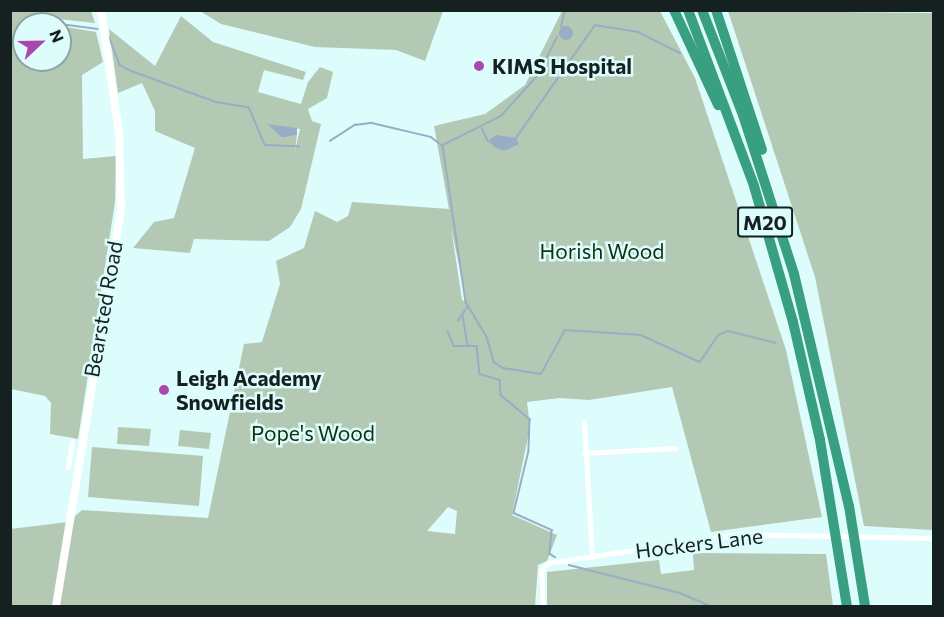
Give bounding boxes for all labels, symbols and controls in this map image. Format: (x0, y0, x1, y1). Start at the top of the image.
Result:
north arrow (12, 12, 72, 72)
text: N (46, 27, 68, 45)
place label: KIMS Hospital (492, 53, 632, 79)
marker: KIMS Hospital (470, 57, 488, 75)
road number: M20 (736, 205, 794, 239)
park label: Horish Wood (540, 238, 664, 264)
street label: Bearsted Road (79, 239, 127, 379)
place label: Leigh Academy Snowfields (176, 365, 321, 415)
marker: Leigh Academy Snowfields (157, 383, 171, 397)
park label: Pope's Wood (251, 420, 375, 446)
street label: Hockers Lane (634, 523, 764, 563)

